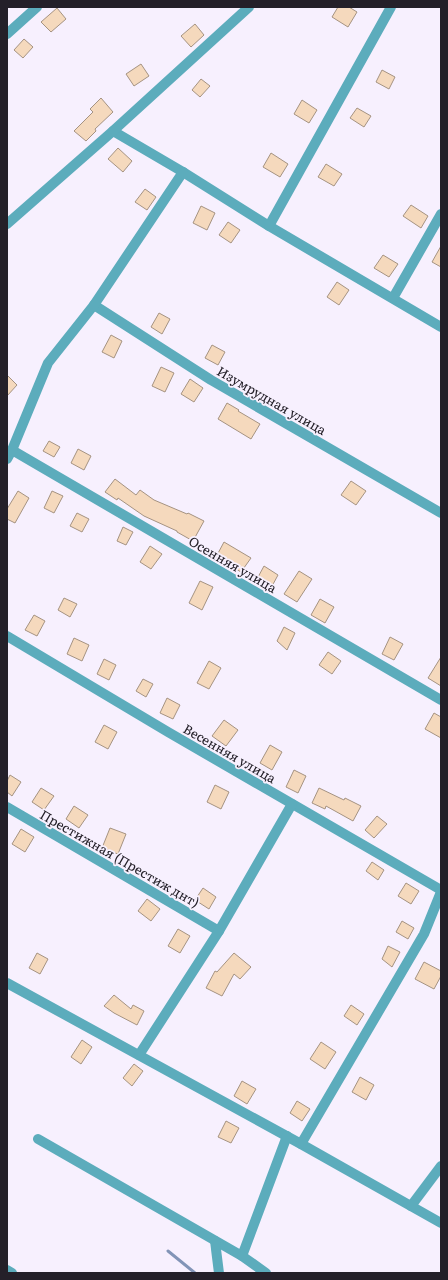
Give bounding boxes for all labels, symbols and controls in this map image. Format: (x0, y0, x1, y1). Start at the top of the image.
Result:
street label: Изумрудная улица (214, 361, 330, 439)
street label: Осенняя улица (185, 531, 281, 597)
street label: Весенняя улица (180, 719, 280, 787)
street label: Престижная (Престиж днт) (37, 805, 203, 911)

